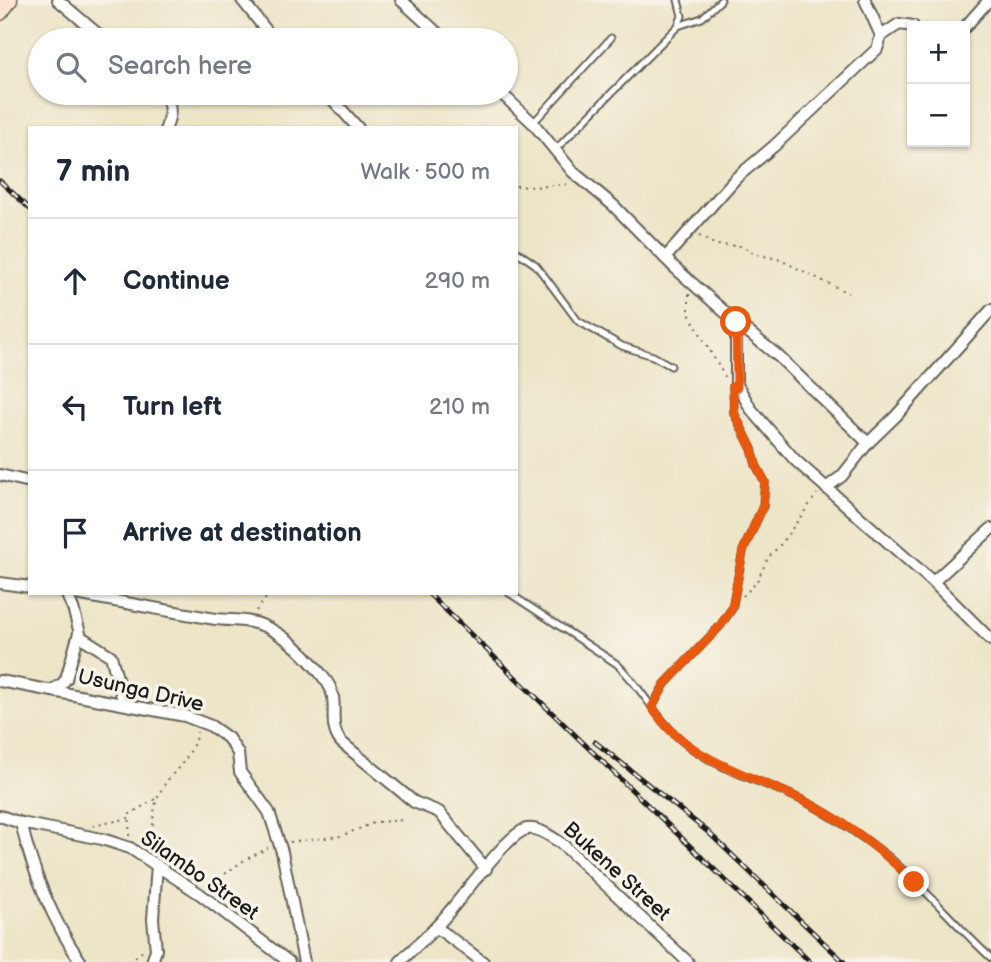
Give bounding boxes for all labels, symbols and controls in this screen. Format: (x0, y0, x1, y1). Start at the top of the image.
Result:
map controls (907, 21, 970, 147)
button: + (907, 21, 970, 84)
search box (28, 28, 518, 105)
icon: search (52, 48, 90, 86)
text: Search here (108, 51, 252, 82)
button: − (907, 84, 970, 147)
text: 7 min (56, 154, 130, 190)
text: Walk · 500 m (360, 158, 490, 186)
icon: ahead (56, 262, 94, 300)
text: Continue (123, 266, 230, 297)
text: 290 m (424, 267, 490, 295)
route start (720, 306, 751, 337)
icon: left (56, 388, 94, 426)
text: Turn left (123, 392, 222, 423)
text: 210 m (429, 393, 490, 421)
icon: arrive (56, 514, 94, 552)
text: Arrive at destination (123, 518, 362, 549)
street label: Usunga Drive (76, 664, 206, 717)
street label: Bukene Street (558, 817, 676, 926)
street label: Silambo Street (136, 826, 264, 926)
route end (898, 866, 929, 897)

